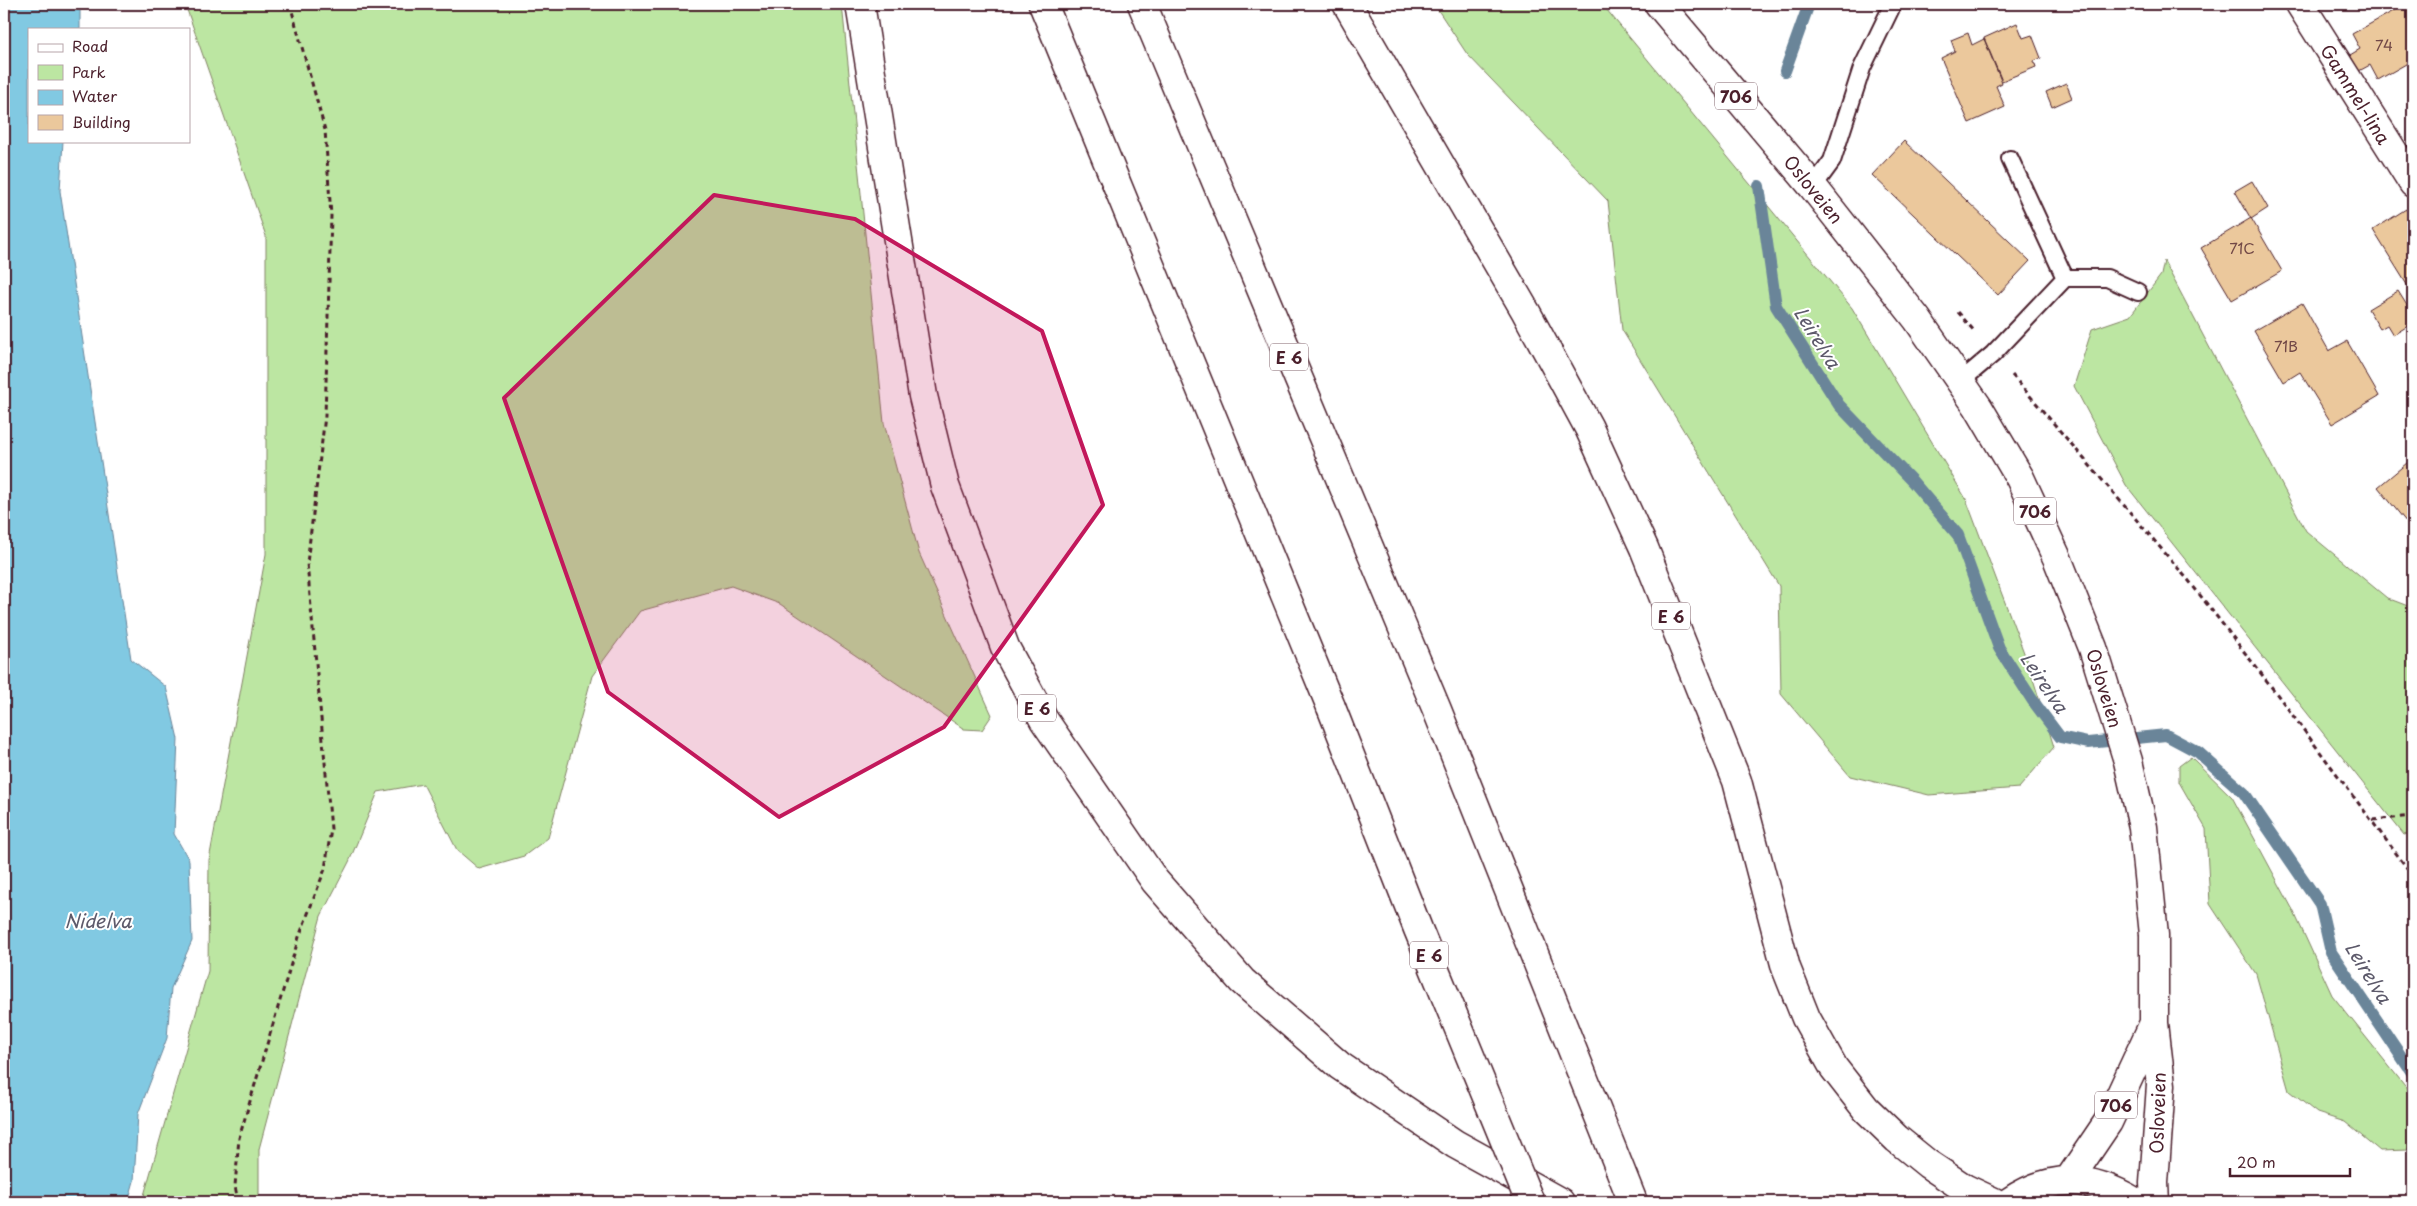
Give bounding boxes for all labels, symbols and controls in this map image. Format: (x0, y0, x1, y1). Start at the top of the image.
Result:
legend (28, 28, 190, 142)
house number: 74 (2375, 33, 2393, 56)
text: Road (72, 34, 108, 57)
street label: Gammel-lina (2314, 39, 2398, 150)
text: Park (72, 60, 106, 83)
road number: 706 (1715, 82, 1757, 110)
text: Water (72, 84, 117, 107)
text: Building (72, 110, 131, 133)
street label: Osloveien (1778, 149, 1850, 229)
house number: 71C (2229, 236, 2255, 259)
water label: Leirelva (1788, 301, 1849, 375)
house number: 71B (2274, 334, 2298, 357)
road number: E 6 (1270, 344, 1308, 371)
road number: 706 (2014, 498, 2056, 524)
road number: E 6 (1652, 602, 1690, 630)
street label: Osloveien (2080, 645, 2130, 731)
water label: Leirelva (2014, 646, 2077, 719)
road number: E 6 (1018, 694, 1056, 721)
water label: Nidelva (64, 906, 133, 934)
water label: Leirelva (2339, 936, 2400, 1010)
road number: E 6 (1410, 942, 1448, 968)
street label: Osloveien (2142, 1072, 2172, 1154)
road number: 706 (2095, 1092, 2137, 1118)
scale bar (2230, 1146, 2350, 1178)
text: 20 m (2237, 1150, 2276, 1173)

